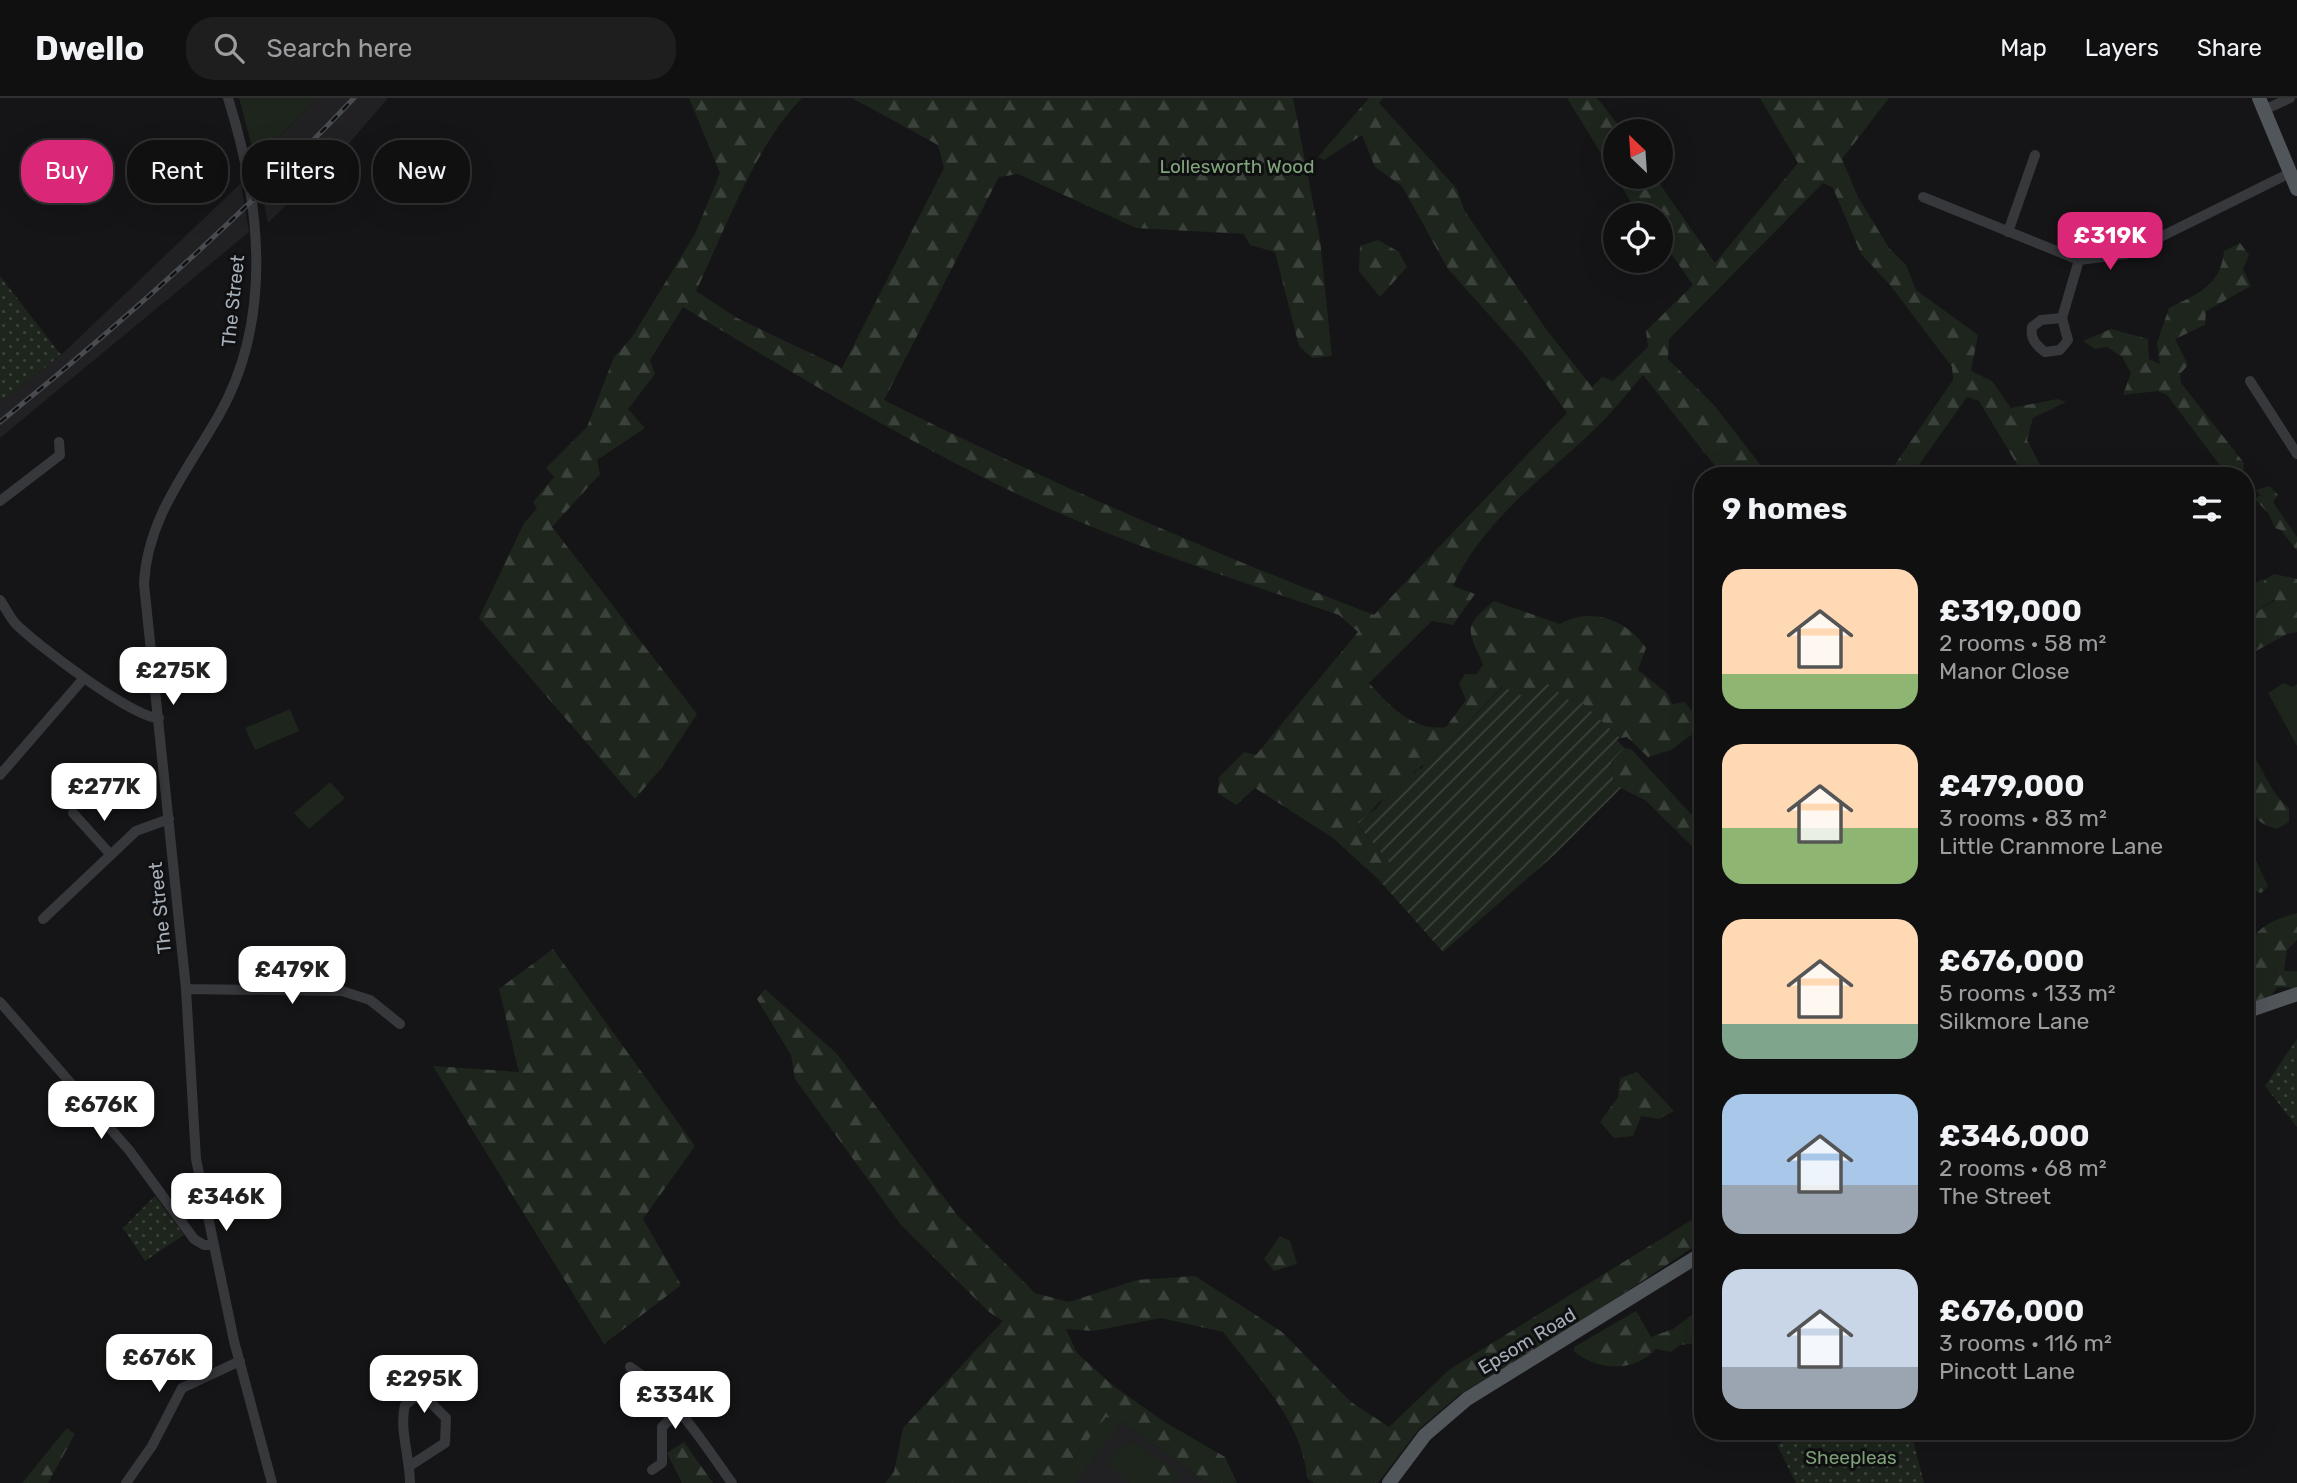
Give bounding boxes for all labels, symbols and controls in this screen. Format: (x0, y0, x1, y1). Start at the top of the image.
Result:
search box (186, 17, 676, 80)
text: Dwello (35, 29, 144, 68)
icon: search (210, 29, 248, 67)
text: Search here (266, 33, 412, 64)
text: Map (2000, 34, 2047, 62)
text: Layers (2085, 34, 2159, 62)
text: Share (2197, 34, 2262, 62)
north arrow (1603, 119, 1673, 189)
map controls (1603, 119, 1673, 273)
chip: Buy (21, 140, 113, 203)
chip: Rent (127, 140, 228, 203)
chip: Filters (242, 140, 359, 203)
chip: New (373, 140, 470, 203)
park label: Lollesworth Wood (1159, 155, 1315, 178)
button: locate (1603, 203, 1673, 273)
pin: £319K (2061, 212, 2159, 272)
text: £319K (2074, 221, 2146, 249)
street label: The Street (217, 253, 249, 348)
icon: filters (2188, 490, 2226, 528)
text: 9 homes (1722, 491, 1847, 527)
text: £319,000 (1939, 593, 2082, 629)
icon: home (1778, 597, 1862, 681)
text: 2 rooms · 58 m² (1939, 629, 2106, 657)
pin: £275K (124, 648, 222, 707)
text: £275K (136, 656, 210, 684)
text: Manor Close (1939, 657, 2070, 685)
pin: £277K (55, 764, 153, 823)
text: £479,000 (1939, 768, 2085, 804)
text: £277K (67, 772, 141, 800)
icon: home (1778, 772, 1862, 856)
text: 3 rooms · 83 m² (1939, 804, 2107, 832)
text: Little Cranmore Lane (1939, 832, 2163, 860)
street label: The Street (144, 860, 176, 955)
text: £676,000 (1939, 943, 2084, 979)
pin: £479K (243, 946, 341, 1006)
icon: home (1778, 947, 1862, 1031)
text: £479K (255, 955, 329, 983)
text: 5 rooms · 133 m² (1939, 979, 2116, 1007)
text: Silkmore Lane (1939, 1007, 2089, 1035)
pin: £676K (52, 1082, 150, 1141)
text: £676K (64, 1090, 138, 1118)
text: £346,000 (1939, 1118, 2090, 1154)
icon: home (1778, 1122, 1862, 1206)
text: 2 rooms · 68 m² (1939, 1154, 2107, 1182)
pin: £346K (177, 1174, 275, 1233)
text: £346K (187, 1182, 265, 1210)
text: The Street (1939, 1182, 2051, 1210)
text: £676,000 (1939, 1293, 2084, 1329)
icon: home (1778, 1297, 1862, 1381)
street label: Epsom Road (1474, 1303, 1580, 1379)
text: 3 rooms · 116 m² (1939, 1329, 2112, 1357)
pin: £676K (110, 1334, 208, 1394)
text: £676K (122, 1343, 196, 1371)
pin: £295K (375, 1356, 473, 1415)
text: Pincott Lane (1939, 1357, 2075, 1385)
text: £295K (386, 1364, 462, 1392)
pin: £334K (626, 1372, 724, 1431)
text: £334K (636, 1380, 714, 1408)
park label: Sheepleas (1805, 1446, 1897, 1469)

